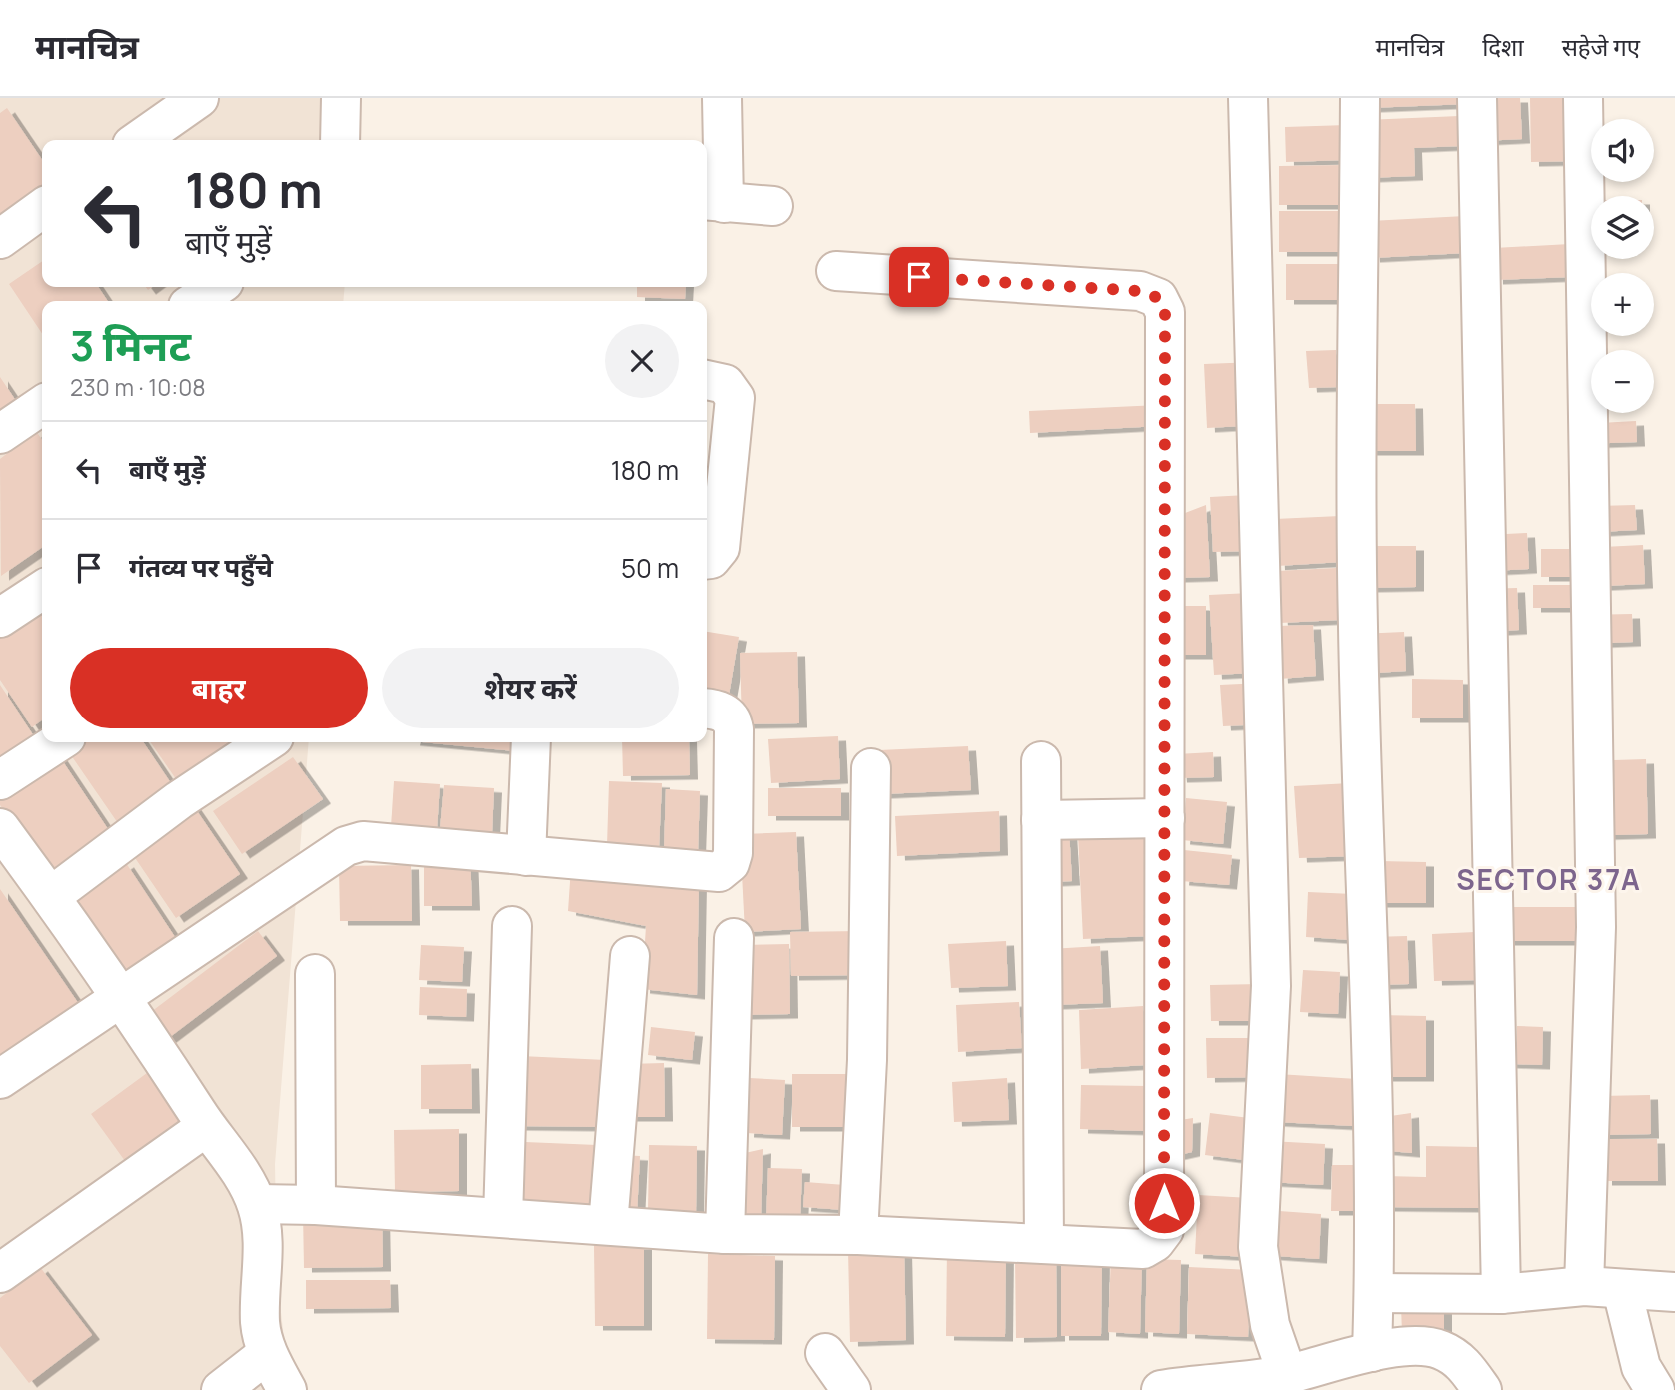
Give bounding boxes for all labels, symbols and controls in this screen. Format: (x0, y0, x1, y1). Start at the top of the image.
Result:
text: मानचित्र (35, 24, 139, 69)
text: मानचित्र (1376, 30, 1444, 63)
text: दिशा (1482, 30, 1524, 63)
text: सहेजे गए (1562, 30, 1640, 63)
map controls (1591, 119, 1654, 413)
button: sound (1591, 119, 1654, 182)
text: 180 m (185, 156, 323, 223)
icon: left (70, 168, 161, 259)
button: layers (1591, 196, 1654, 259)
text: बाएँ मुड़ें (185, 220, 272, 264)
pin (889, 247, 949, 307)
icon: arrive (900, 258, 938, 296)
button: + (1591, 273, 1654, 336)
text: 3 मिनट (70, 316, 191, 374)
button: close (605, 324, 679, 398)
button: − (1591, 350, 1654, 413)
text: 230 m · 10:08 (70, 371, 206, 403)
icon: left (70, 451, 108, 489)
text: बाएँ मुड़ें (129, 451, 206, 487)
text: 180 m (611, 452, 679, 488)
icon: arrive (70, 549, 108, 587)
text: गंतव्य पर पहुँचे (129, 549, 273, 585)
text: 50 m (621, 550, 679, 586)
button: बाहर (70, 648, 368, 728)
button: शेयर करें (382, 648, 679, 728)
district label: SECTOR 37A (1456, 860, 1642, 898)
position arrow (1127, 1166, 1201, 1240)

